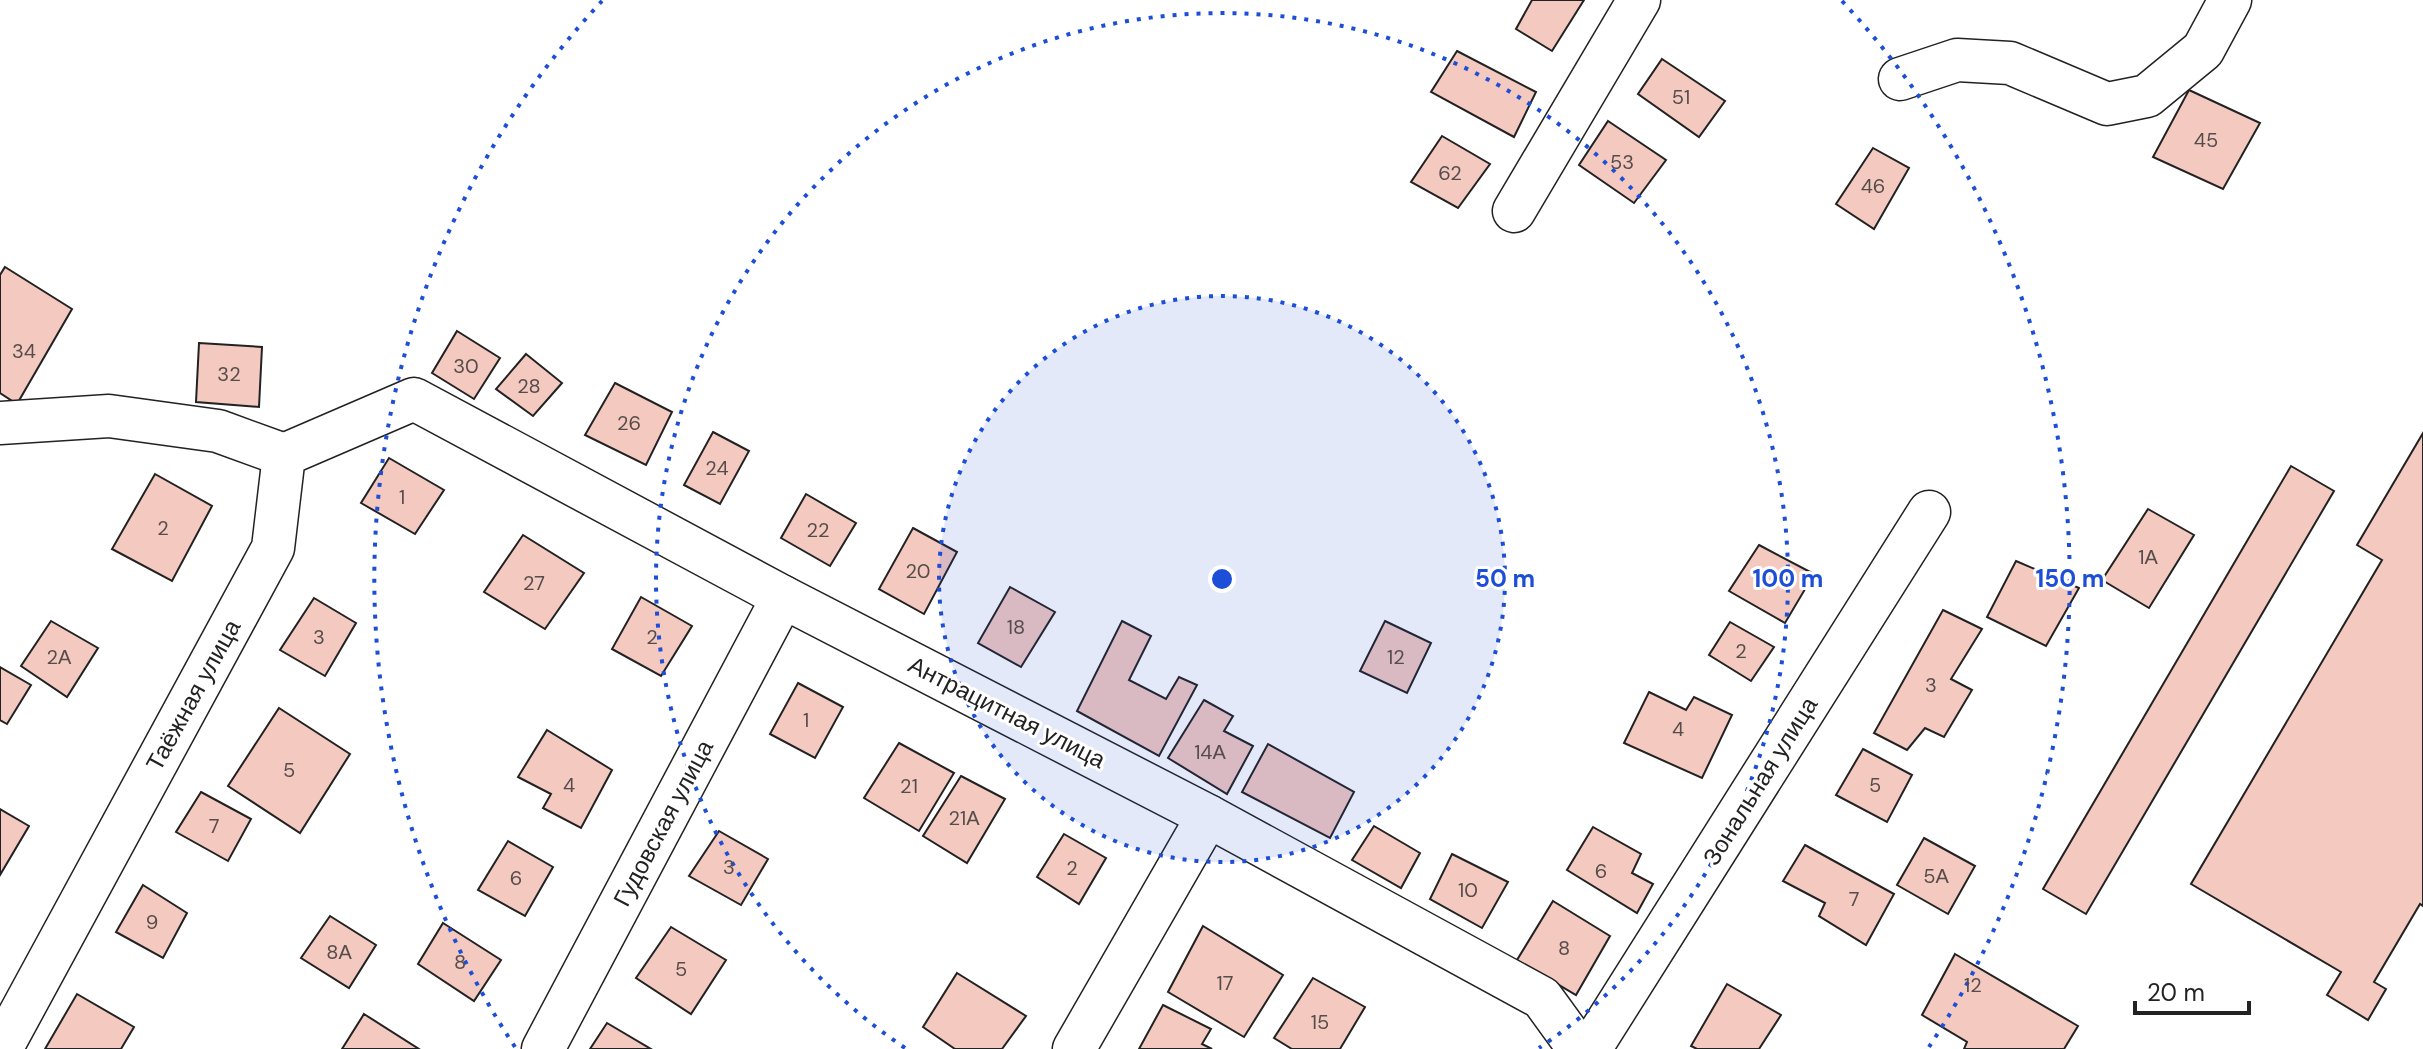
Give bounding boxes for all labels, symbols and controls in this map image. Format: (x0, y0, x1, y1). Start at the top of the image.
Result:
house number: 51 (1672, 84, 1690, 110)
house number: 45 (2194, 127, 2218, 153)
house number: 53 (1610, 149, 1634, 175)
house number: 62 (1438, 160, 1462, 186)
house number: 46 (1861, 173, 1885, 199)
house number: 34 (12, 338, 36, 364)
house number: 30 (453, 353, 479, 379)
house number: 32 (217, 361, 241, 387)
house number: 28 (517, 373, 541, 399)
house number: 26 (617, 410, 641, 436)
house number: 24 (705, 455, 729, 481)
house number: 1 (399, 484, 405, 510)
house number: 2 (157, 515, 169, 541)
house number: 22 (806, 517, 830, 543)
house number: 1А (2138, 544, 2158, 570)
house number: 20 (906, 558, 931, 584)
text: 50 m (1475, 563, 1535, 594)
text: 100 m (1753, 563, 1823, 594)
text: 150 m (2036, 563, 2104, 594)
centre of rings (1208, 565, 1236, 593)
house number: 27 (523, 570, 545, 596)
street label: Таёжная улица (139, 613, 248, 776)
house number: 18 (1007, 614, 1025, 640)
house number: 3 (313, 624, 325, 650)
house number: 2 (646, 624, 658, 650)
house number: 2 (1735, 638, 1747, 664)
house number: 2А (47, 644, 72, 670)
house number: 12 (1387, 644, 1405, 670)
street label: Антрацитная улица (903, 649, 1111, 775)
house number: 3 (1925, 672, 1937, 698)
street label: Зональная улица (1696, 690, 1825, 871)
house number: 1 (803, 707, 809, 733)
house number: 4 (1672, 716, 1684, 742)
street label: Гудовская улица (606, 734, 720, 912)
house number: 14А (1194, 739, 1227, 765)
house number: 5 (283, 757, 295, 783)
house number: 4 (563, 772, 575, 798)
house number: 5 (1869, 772, 1881, 798)
house number: 21 (900, 773, 918, 799)
house number: 21А (948, 805, 980, 831)
house number: 7 (209, 813, 219, 839)
house number: 3 (723, 854, 735, 880)
house number: 2 (1066, 855, 1078, 881)
house number: 6 (1595, 858, 1607, 884)
house number: 5А (1923, 863, 1949, 889)
house number: 6 (510, 865, 522, 891)
house number: 10 (1458, 877, 1478, 903)
house number: 7 (1849, 886, 1859, 912)
house number: 9 (146, 909, 158, 935)
house number: 8 (1558, 935, 1570, 961)
house number: 8А (326, 939, 352, 965)
house number: 8 (454, 949, 466, 975)
house number: 5 (675, 956, 687, 982)
scale bar (2135, 965, 2249, 1015)
house number: 17 (1217, 970, 1233, 996)
house number: 12 (1964, 972, 1982, 998)
text: 20 m (2147, 977, 2205, 1008)
house number: 15 (1311, 1009, 1329, 1035)

